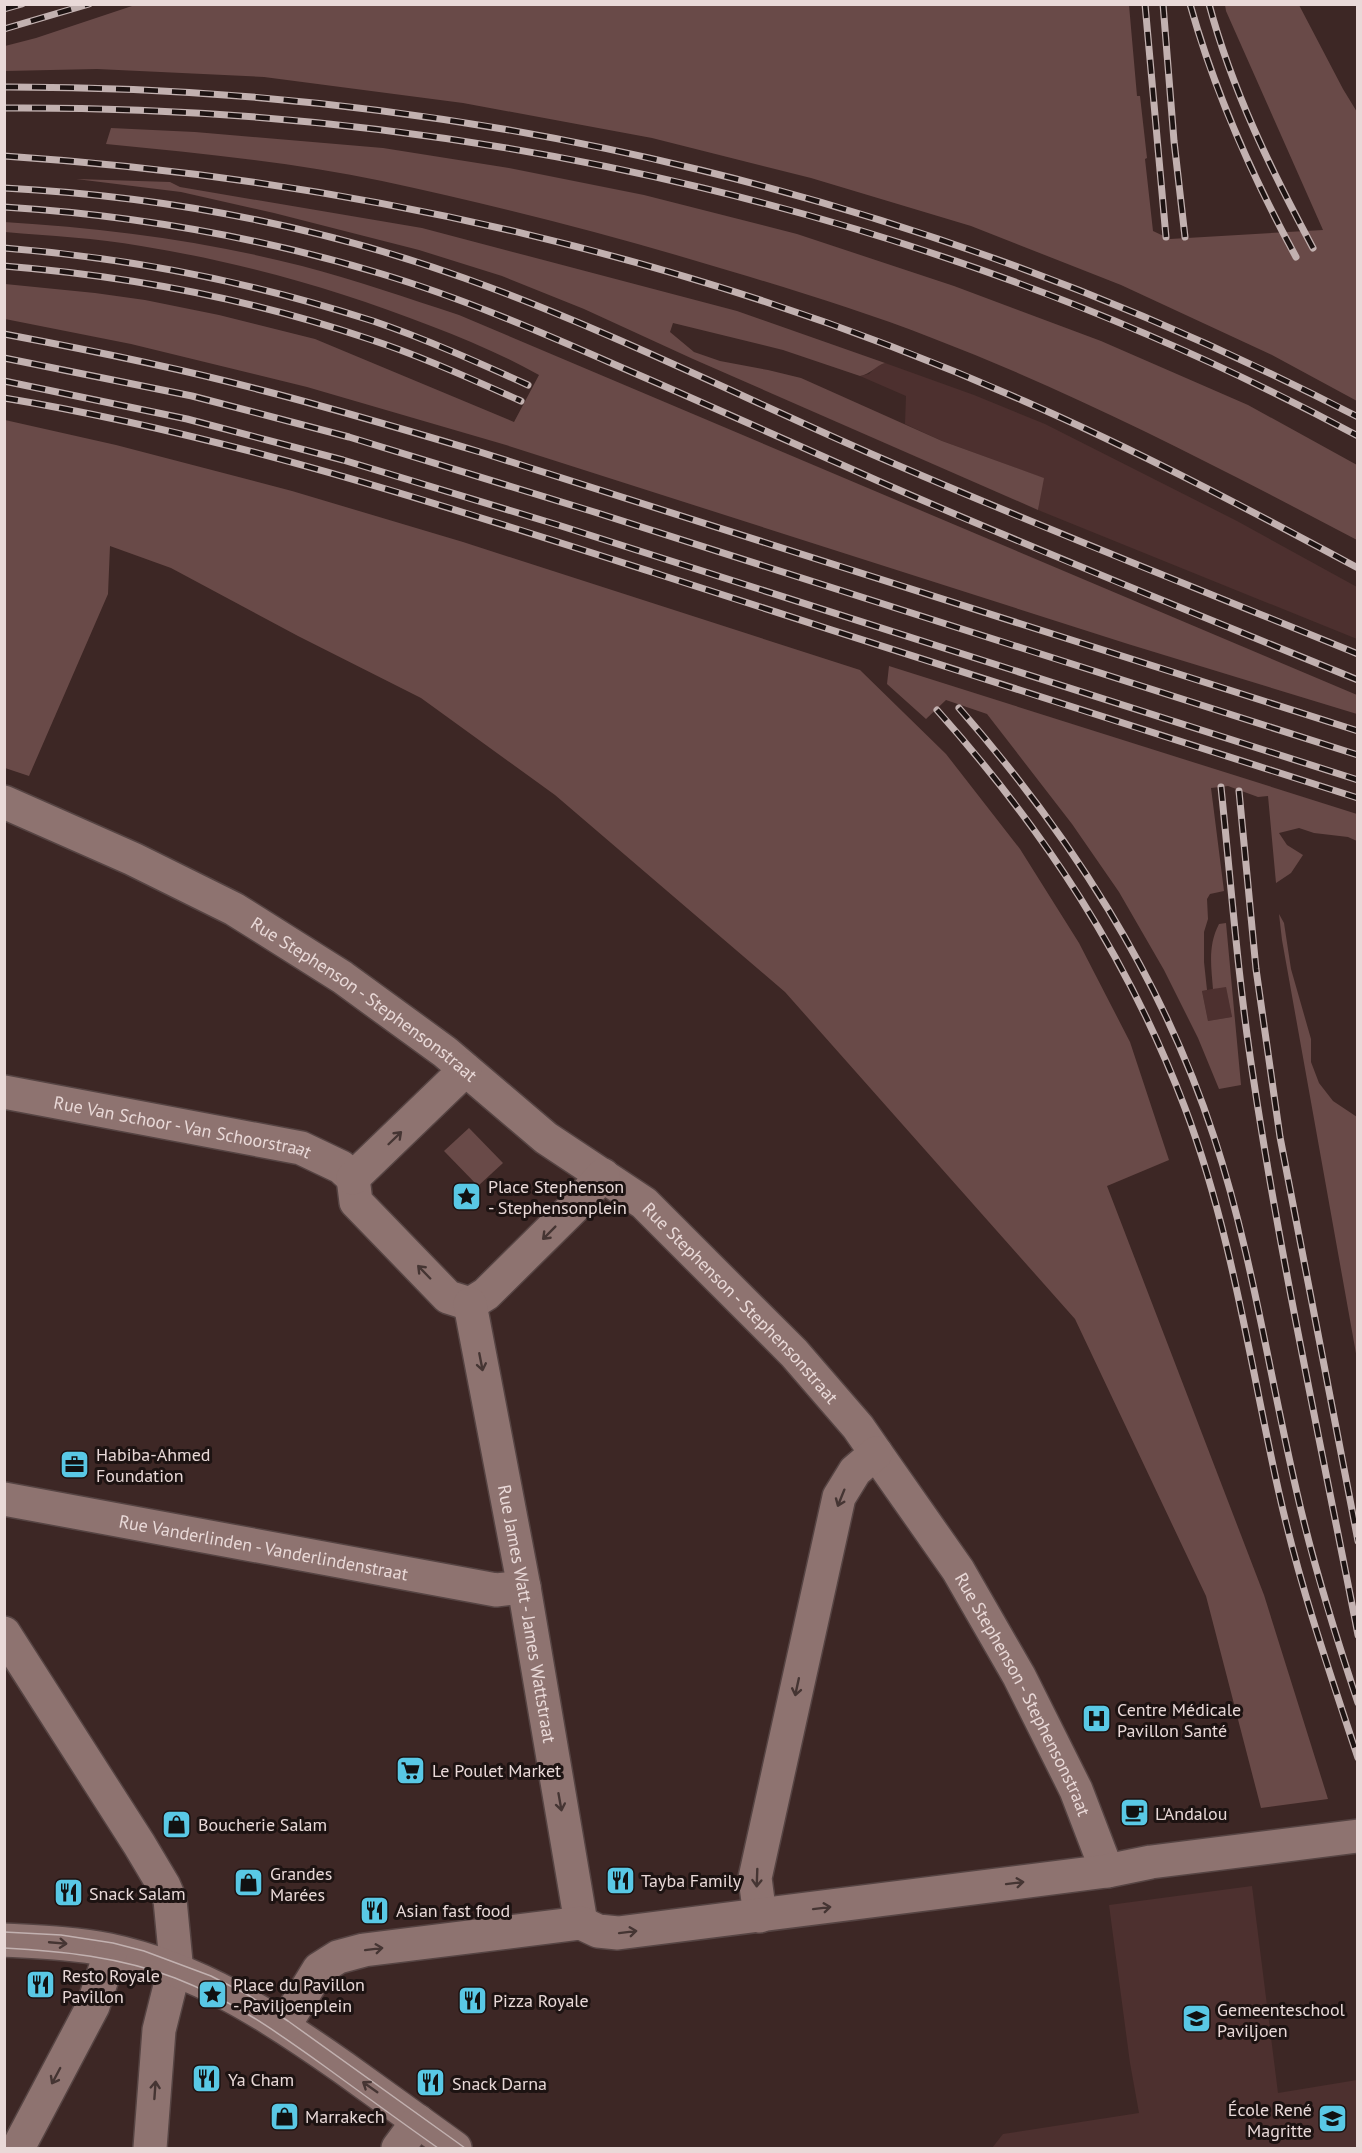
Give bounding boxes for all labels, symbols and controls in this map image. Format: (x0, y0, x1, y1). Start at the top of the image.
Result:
street label: Rue Stephenson - Stephensonstraat (247, 911, 482, 1086)
street label: Rue Van Schoor - Van Schoorstraat (52, 1090, 316, 1163)
one-way arrow (387, 1131, 402, 1145)
place label: Place Stephenson - Stephensonplein (488, 1175, 627, 1219)
place icon: Place Stephenson - Stephensonplein (451, 1180, 483, 1212)
street label: Rue Stephenson - Stephensonstraat (638, 1197, 844, 1408)
one-way arrow (541, 1225, 556, 1240)
one-way arrow (417, 1265, 431, 1280)
one-way arrow (476, 1351, 487, 1371)
place label: Habiba-Ahmed Foundation (96, 1443, 211, 1487)
office icon: Habiba-Ahmed Foundation (59, 1448, 91, 1480)
street label: Rue James Watt - James Wattstraat (493, 1483, 562, 1745)
one-way arrow (835, 1488, 846, 1506)
street label: Rue Vanderlinden - Vanderlindenstraat (117, 1509, 410, 1585)
street label: Rue Stephenson - Stephensonstraat (950, 1568, 1096, 1819)
one-way arrow (791, 1677, 802, 1697)
place label: Centre Médicale Pavillon Santé (1117, 1698, 1241, 1742)
hospital icon: Centre Médicale Pavillon Santé (1080, 1703, 1112, 1735)
supermarket icon: Le Poulet Market (395, 1754, 427, 1786)
place label: Le Poulet Market (432, 1759, 561, 1782)
one-way arrow (555, 1791, 566, 1811)
cafe icon: L'Andalou (1118, 1797, 1150, 1829)
place label: L'Andalou (1155, 1802, 1227, 1825)
shop icon: Boucherie Salam (161, 1808, 193, 1840)
place label: Boucherie Salam (198, 1813, 327, 1836)
place label: Grandes Marées (270, 1862, 332, 1906)
restaurant icon: Tayba Family (604, 1864, 636, 1896)
shop icon: Grandes Marées (233, 1867, 265, 1899)
one-way arrow (751, 1868, 763, 1887)
place label: Tayba Family (641, 1869, 742, 1892)
restaurant icon: Snack Salam (52, 1877, 84, 1909)
one-way arrow (1005, 1877, 1024, 1888)
place label: Snack Salam (89, 1882, 186, 1905)
restaurant icon: Asian fast food (359, 1894, 391, 1926)
place label: Asian fast food (396, 1899, 510, 1922)
one-way arrow (811, 1903, 831, 1914)
one-way arrow (618, 1926, 637, 1937)
one-way arrow (48, 1938, 67, 1949)
one-way arrow (363, 1943, 383, 1954)
place label: Resto Royale Pavillon (62, 1964, 160, 2008)
restaurant icon: Resto Royale Pavillon (25, 1969, 57, 2001)
place label: Place du Pavillon - Paviljoenplein (233, 1973, 365, 2017)
place icon: Place du Pavillon - Paviljoenplein (196, 1978, 228, 2010)
restaurant icon: Pizza Royale (456, 1984, 488, 2016)
place label: Pizza Royale (493, 1989, 589, 2012)
place label: Gemeenteschool Paviljoen (1217, 1998, 1346, 2042)
school or university icon: Gemeenteschool Paviljoen (1180, 2003, 1212, 2035)
restaurant icon: Ya Cham (191, 2063, 223, 2095)
one-way arrow (50, 2067, 61, 2085)
restaurant icon: Snack Darna (415, 2067, 447, 2099)
place label: Ya Cham (228, 2068, 294, 2091)
place label: Snack Darna (452, 2072, 547, 2095)
one-way arrow (150, 2081, 161, 2101)
one-way arrow (363, 2081, 379, 2093)
place label: École René Magritte (1228, 2098, 1312, 2142)
shop icon: Marrakech (268, 2100, 300, 2132)
school or university icon: École René Magritte (1317, 2103, 1349, 2135)
place label: Marrakech (305, 2105, 385, 2128)

